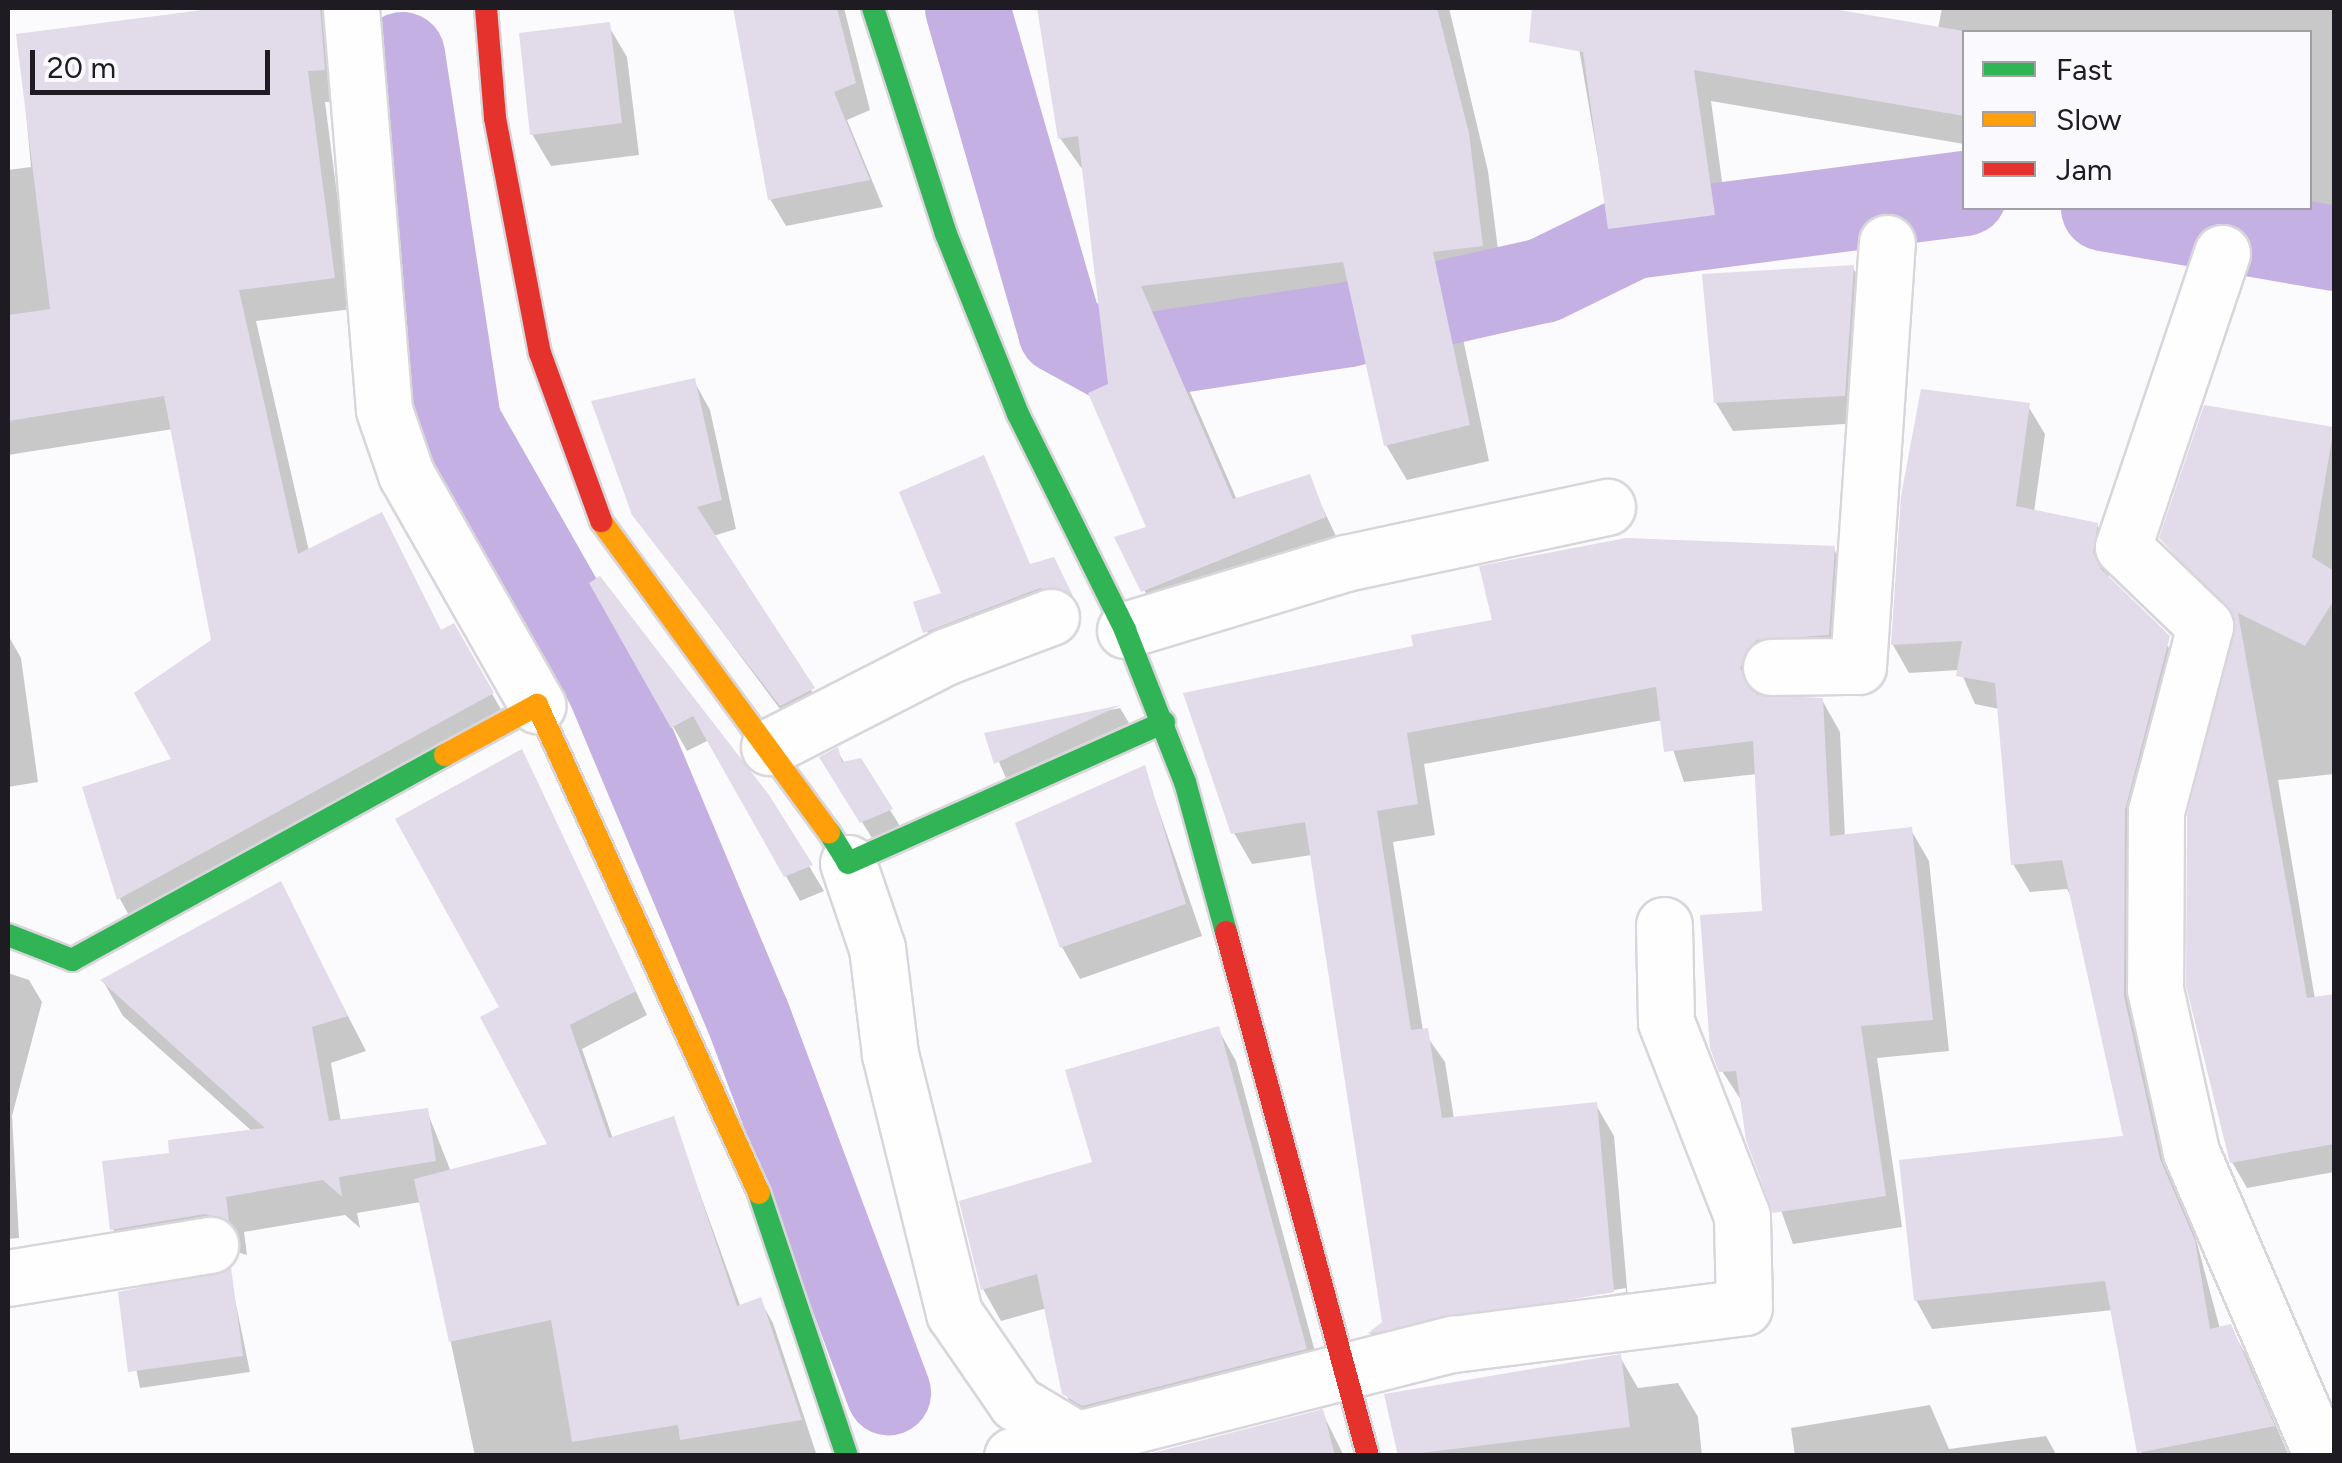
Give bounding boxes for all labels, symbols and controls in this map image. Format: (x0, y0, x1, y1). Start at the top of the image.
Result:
scale bar (35, 30, 275, 92)
legend (1962, 30, 2312, 210)
text: 20 m (47, 49, 116, 86)
text: Fast (2056, 51, 2113, 88)
text: Slow (2056, 101, 2122, 138)
text: Jam (2056, 151, 2112, 188)

